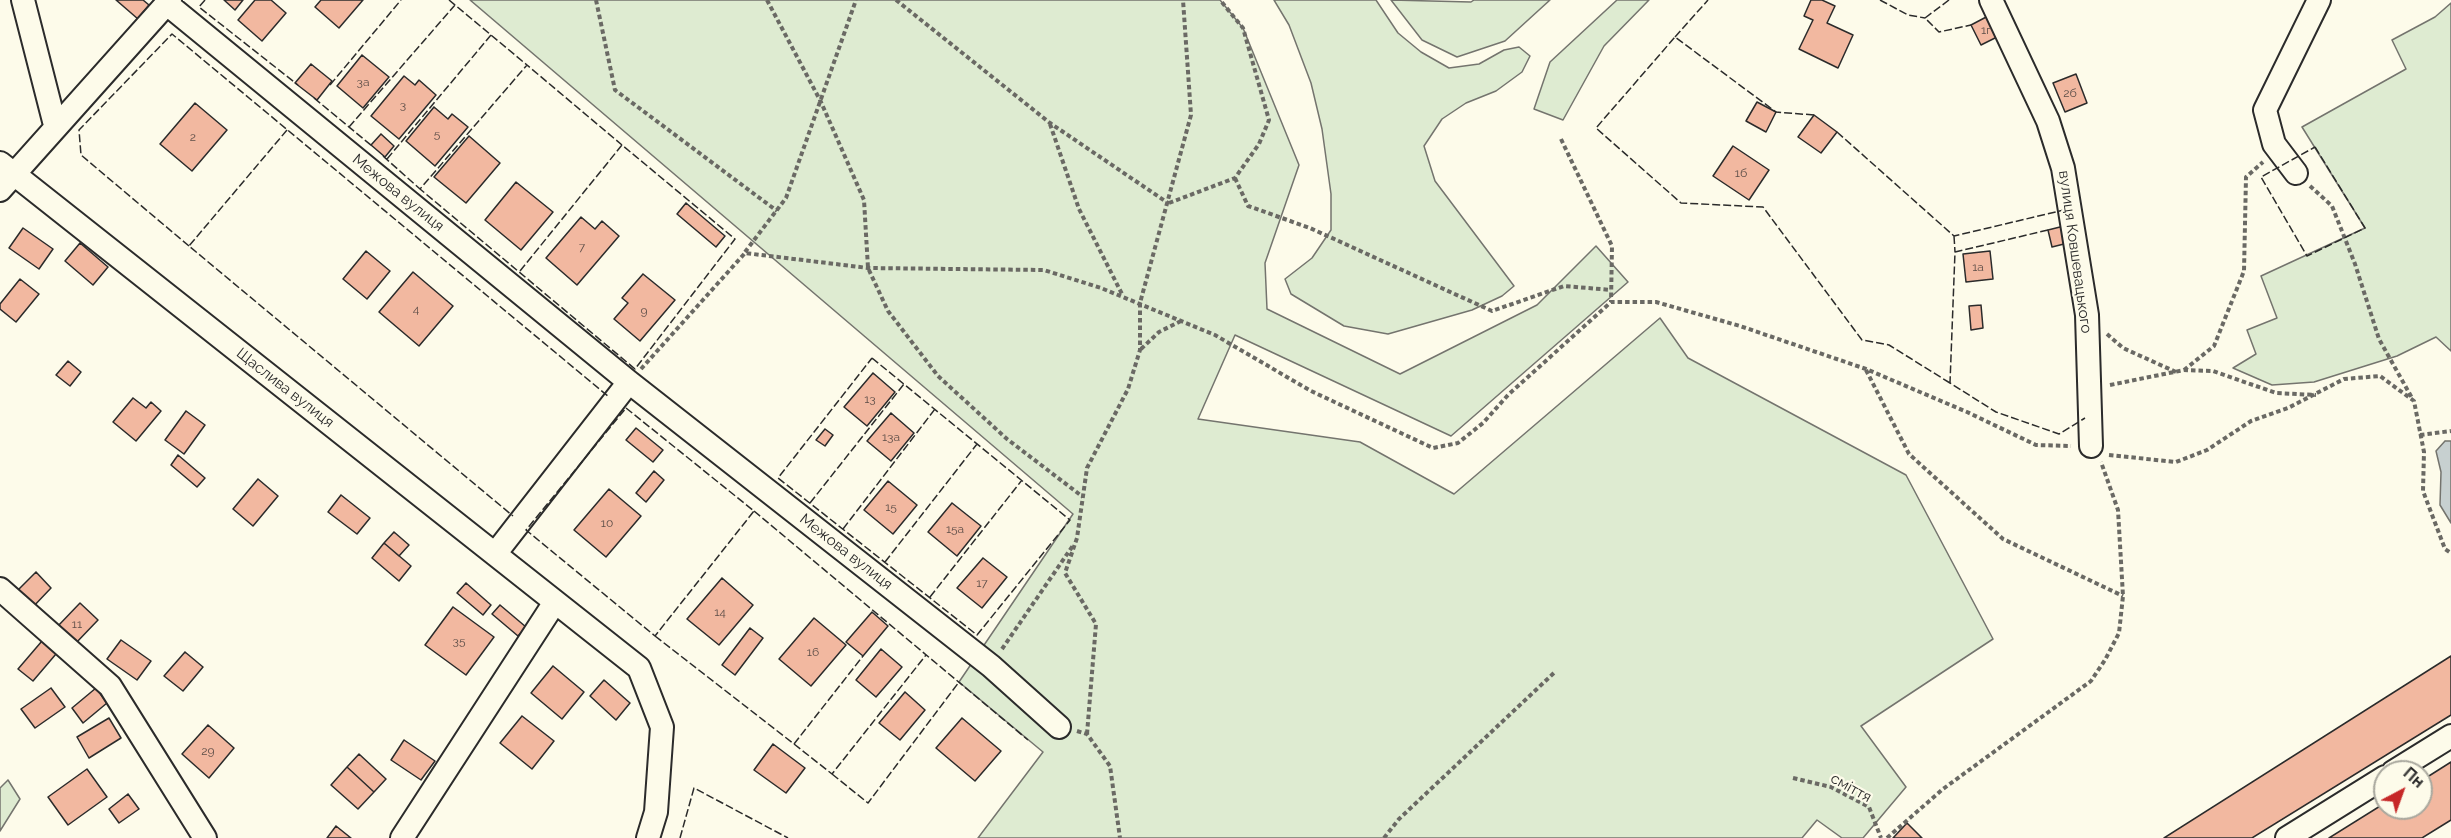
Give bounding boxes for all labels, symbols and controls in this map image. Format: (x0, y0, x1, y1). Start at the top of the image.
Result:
house number: 1г (1981, 23, 1991, 37)
house number: 3а (357, 75, 369, 89)
house number: 2б (2063, 86, 2077, 100)
house number: 3 (400, 98, 406, 112)
house number: 5 (434, 127, 440, 141)
house number: 2 (190, 130, 196, 144)
street label: Межова вулиця (349, 151, 447, 235)
house number: 1б (1735, 166, 1747, 180)
street label: вулиця Ковшевацького (2055, 169, 2095, 335)
house number: 7 (579, 240, 585, 254)
house number: 1а (1972, 260, 1984, 274)
house number: 4 (413, 302, 419, 316)
house number: 9 (640, 304, 648, 318)
street label: Щаслива вулиця (233, 344, 337, 432)
house number: 13 (864, 392, 876, 406)
house number: 13а (882, 430, 900, 444)
house number: 15 (885, 500, 897, 514)
street label: Межова вулиця (796, 510, 896, 594)
house number: 10 (601, 516, 613, 530)
house number: 15а (946, 522, 964, 536)
house number: 17 (976, 576, 988, 590)
house number: 14 (714, 605, 726, 619)
house number: 11 (72, 617, 82, 631)
house number: 35 (453, 634, 465, 648)
house number: 16 (807, 645, 819, 659)
house number: 29 (201, 744, 215, 758)
north arrow (2373, 760, 2433, 820)
text: Пн (2400, 763, 2428, 792)
street label: сміття (1827, 769, 1875, 807)

